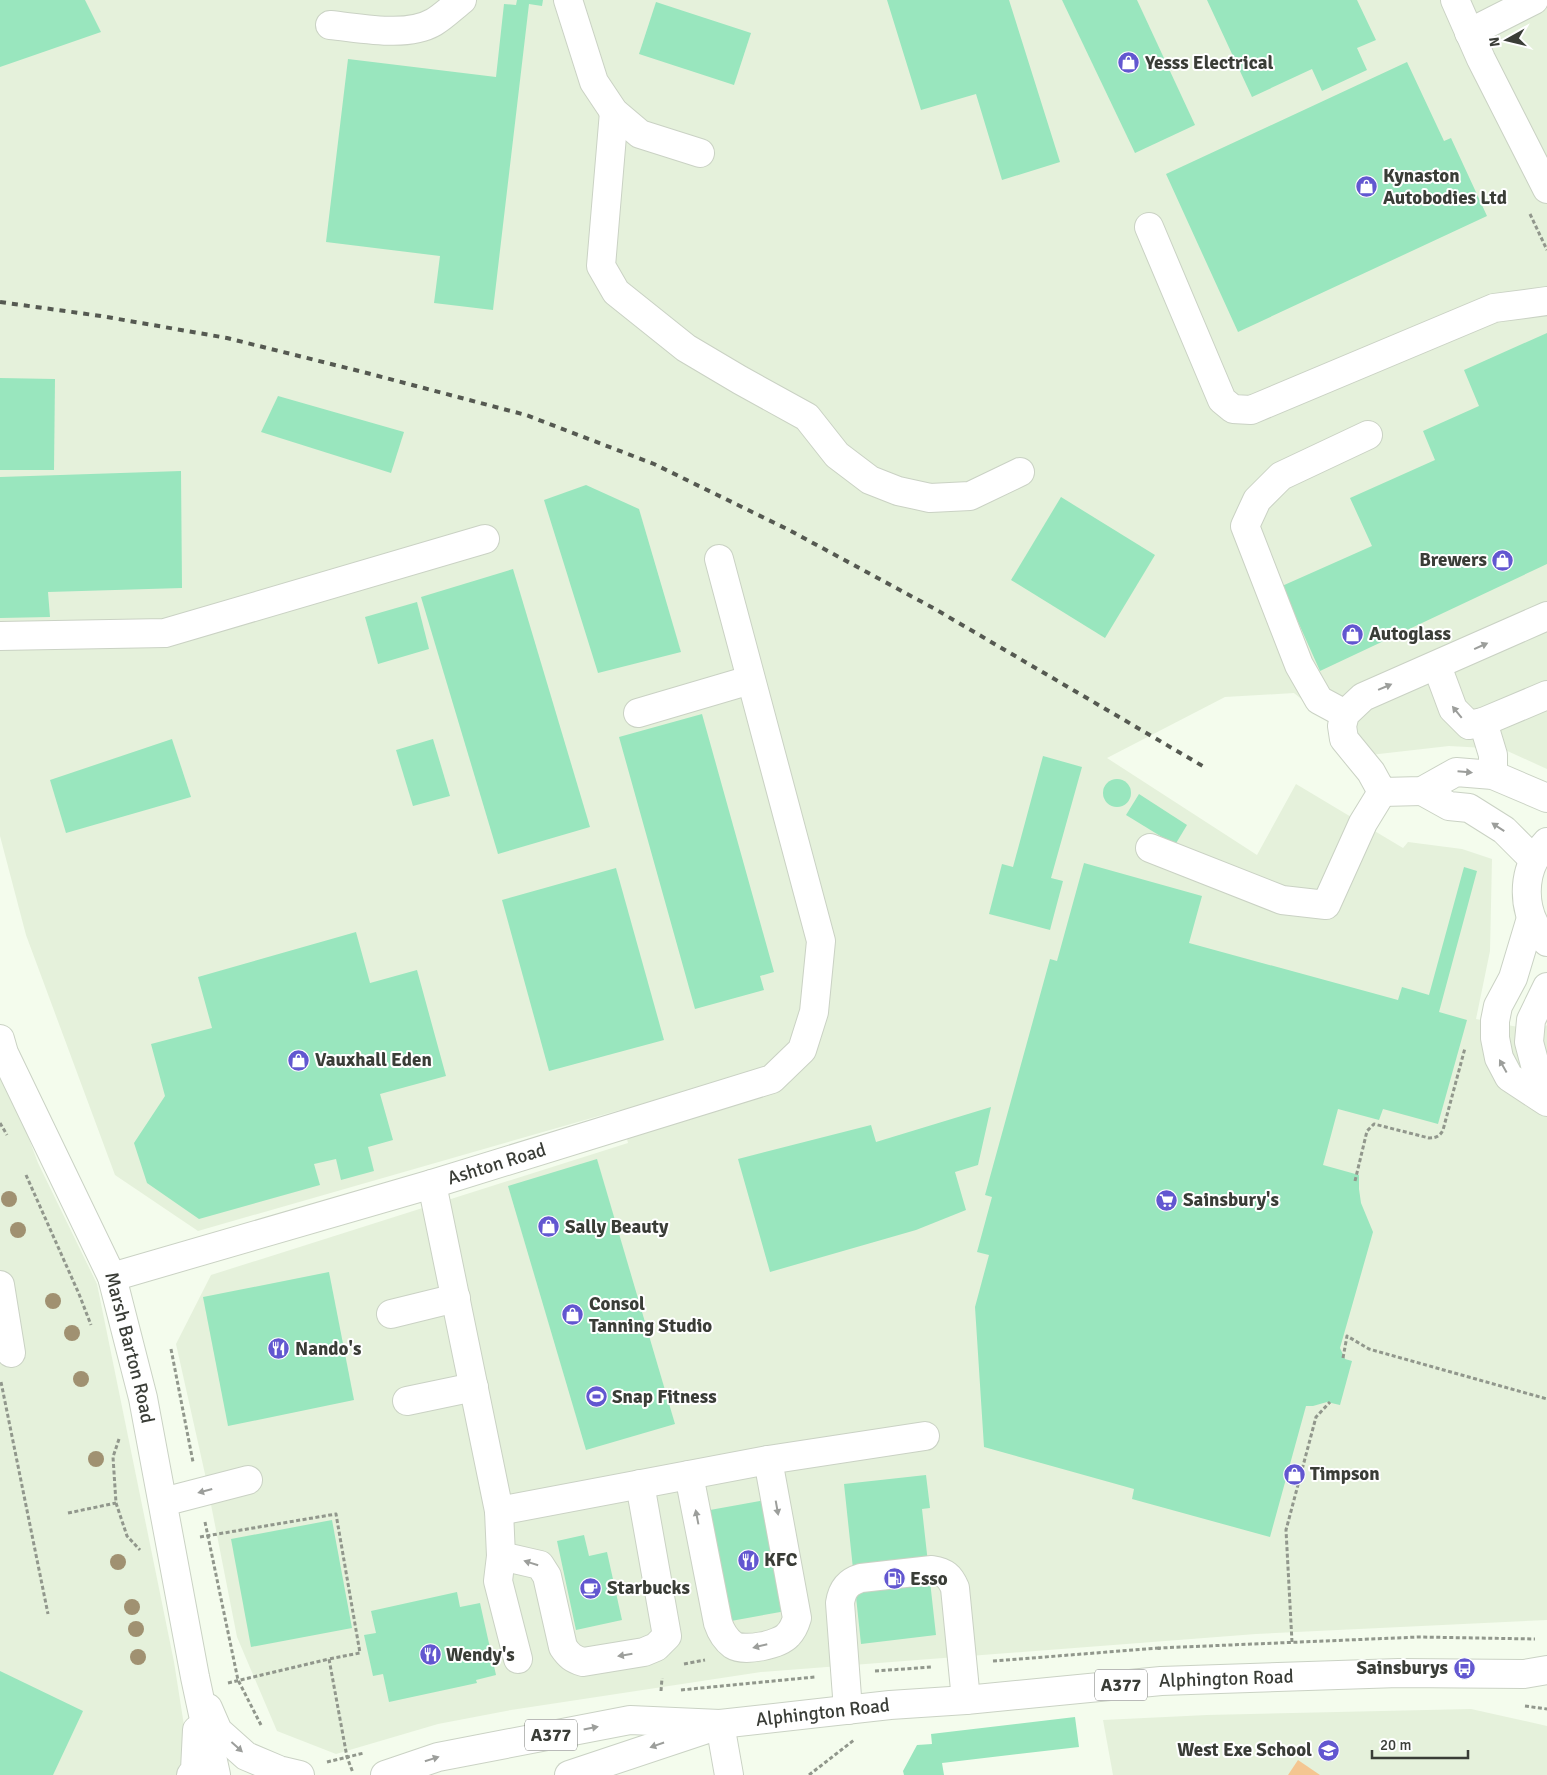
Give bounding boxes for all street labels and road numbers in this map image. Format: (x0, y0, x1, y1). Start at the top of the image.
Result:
street label: Ashton Road (444, 1137, 549, 1191)
street label: Marsh Barton Road (99, 1269, 159, 1425)
street label: Alphington Road (1159, 1665, 1294, 1693)
road number: A377 (1095, 1670, 1147, 1700)
street label: Alphington Road (755, 1693, 891, 1732)
road number: A377 (525, 1720, 577, 1750)

